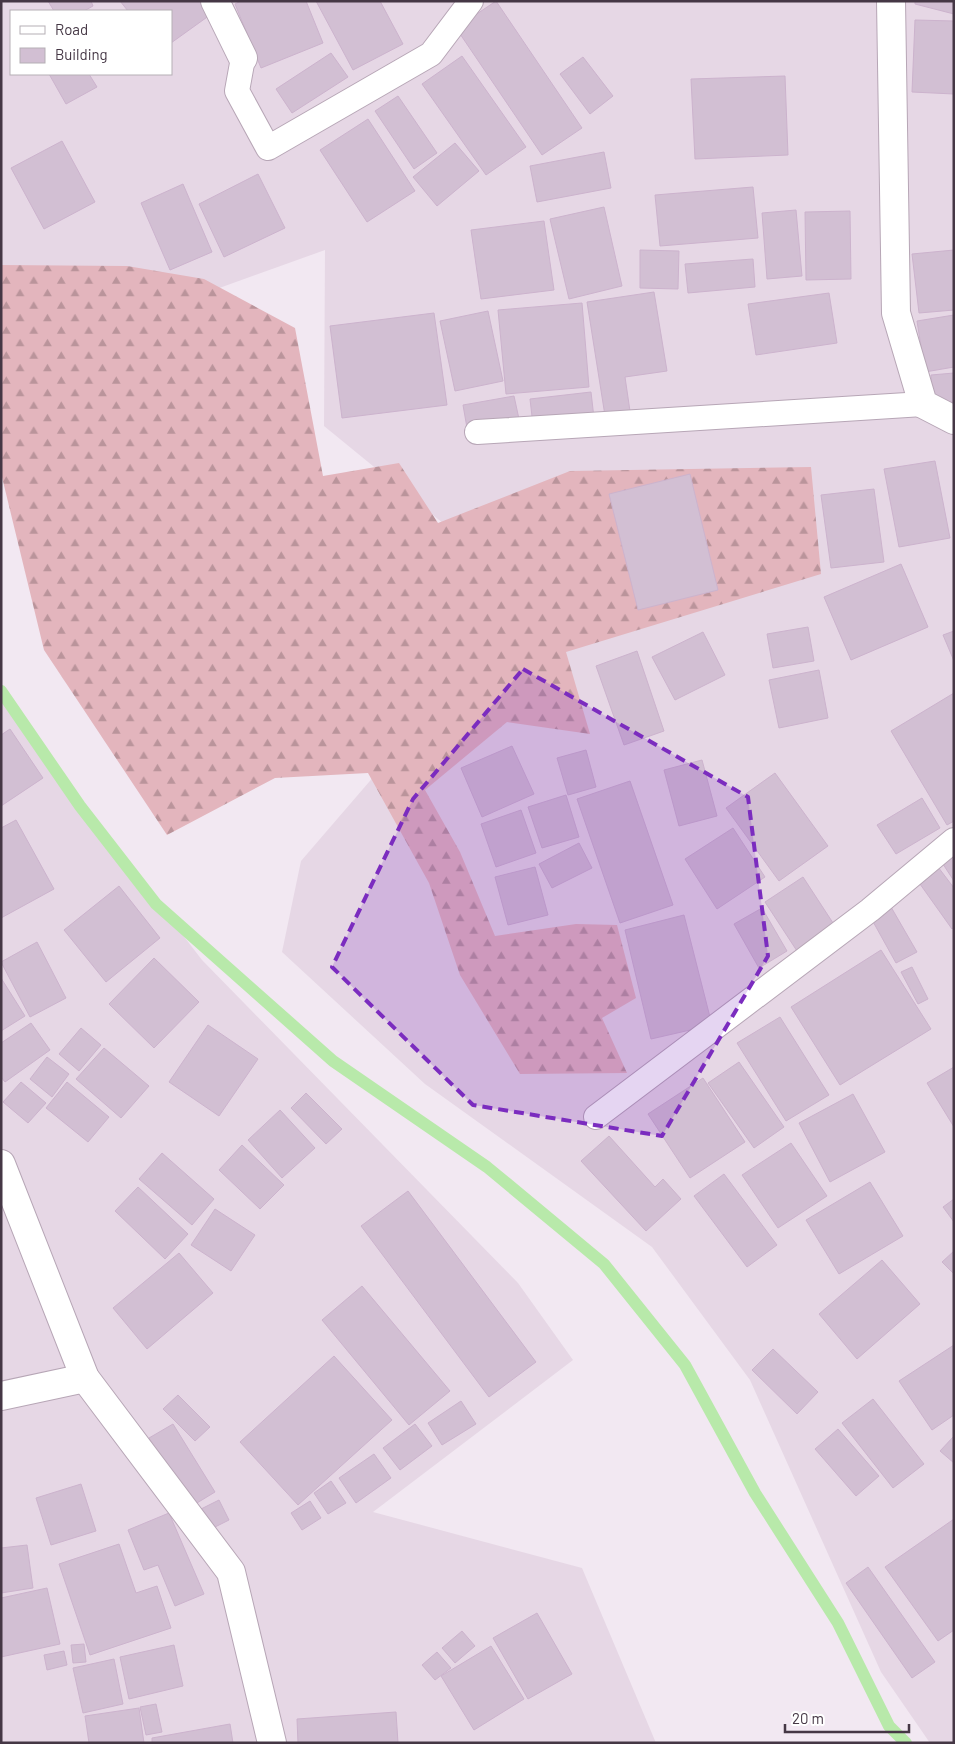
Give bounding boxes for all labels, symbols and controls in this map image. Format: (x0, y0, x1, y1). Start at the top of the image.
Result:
legend (10, 10, 172, 75)
text: Road (55, 20, 88, 38)
text: Building (55, 45, 108, 63)
scale bar (785, 1702, 909, 1734)
text: 20 m (792, 1709, 824, 1727)

